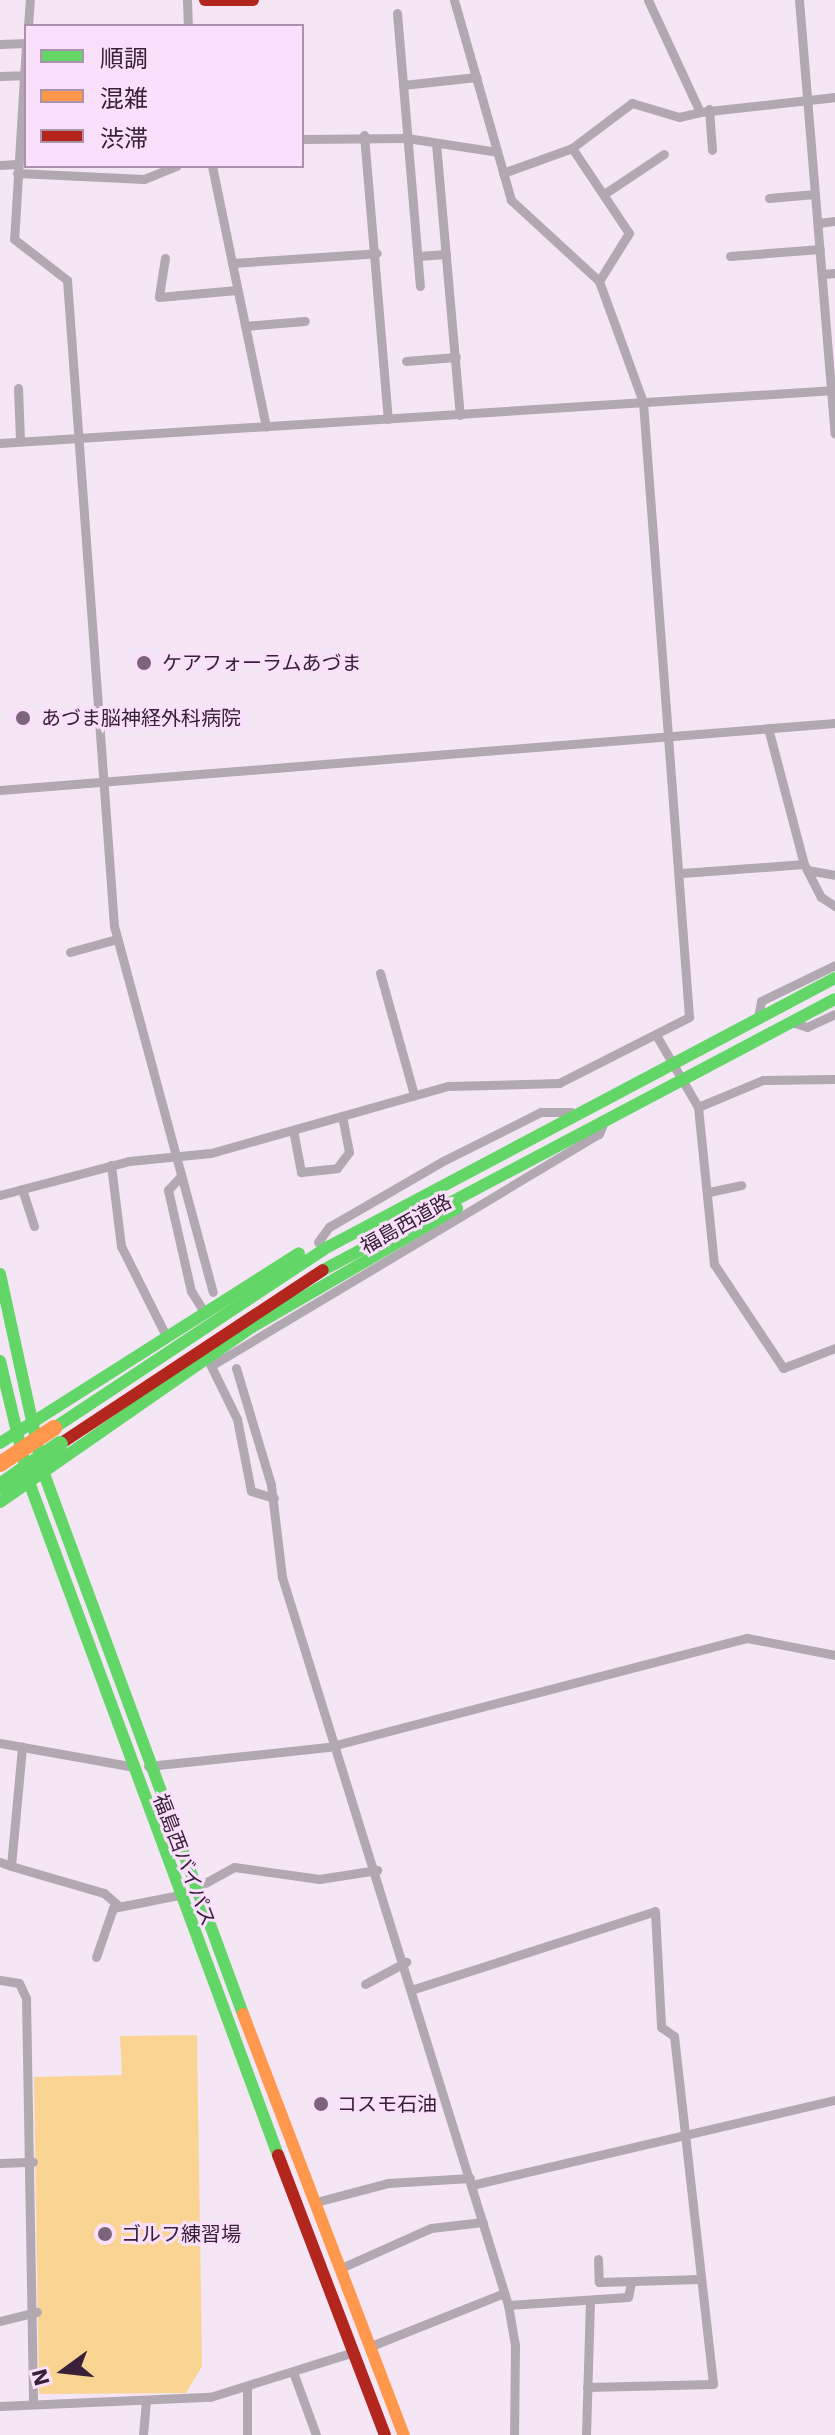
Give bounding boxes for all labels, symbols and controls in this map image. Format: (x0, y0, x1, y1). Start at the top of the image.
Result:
legend (24, 24, 304, 168)
text: 順調 (100, 45, 148, 73)
text: 混雑 (100, 85, 148, 113)
text: 渋滞 (100, 125, 148, 153)
place label: ケアフォーラムあづま (162, 651, 362, 675)
marker: ケアフォーラムあづま (133, 652, 155, 674)
place label: あづま脳神経外科病院 (41, 706, 241, 730)
marker: あづま脳神経外科病院 (12, 707, 34, 729)
street label: 福島西道路 (356, 1189, 456, 1259)
street label: 福島西バイパス (148, 1790, 220, 1930)
place label: コスモ石油 (337, 2092, 437, 2116)
marker: コスモ石油 (312, 2095, 330, 2113)
place label: ゴルフ練習場 (121, 2222, 241, 2246)
marker: ゴルフ練習場 (96, 2225, 114, 2243)
north arrow (24, 2331, 104, 2411)
text: N (26, 2366, 55, 2388)

